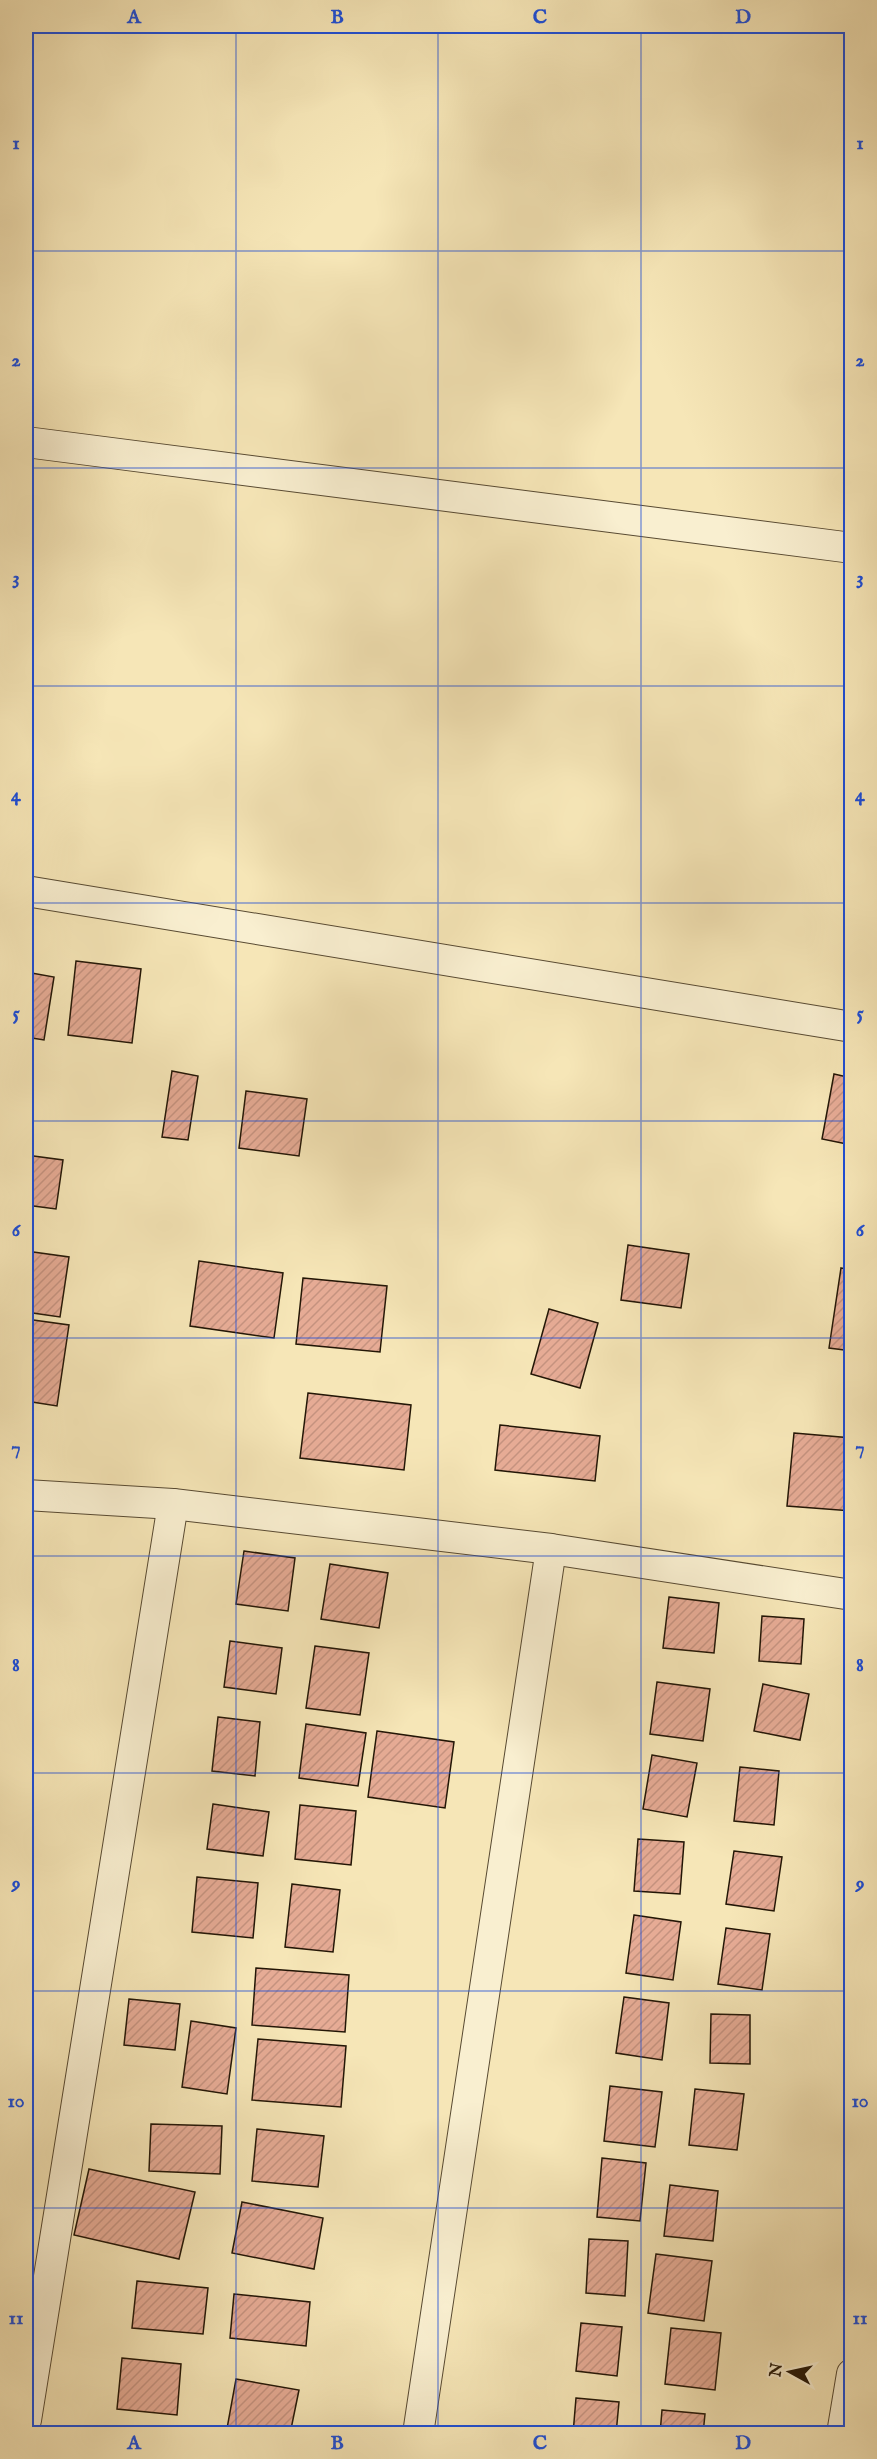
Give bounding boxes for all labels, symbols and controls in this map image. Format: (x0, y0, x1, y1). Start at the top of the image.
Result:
text: A (126, 5, 142, 30)
text: B (330, 5, 344, 30)
text: C (533, 5, 547, 30)
text: D (735, 5, 751, 30)
text: 1 (12, 131, 20, 156)
text: 1 (856, 131, 864, 156)
text: 2 (11, 348, 21, 373)
text: 2 (855, 348, 865, 373)
text: 3 (12, 566, 20, 591)
text: 3 (856, 566, 864, 591)
text: 4 (11, 783, 22, 808)
text: 4 (855, 783, 866, 808)
text: 5 (12, 1001, 20, 1026)
text: 5 (856, 1001, 864, 1026)
text: 6 (12, 1218, 22, 1243)
text: 6 (856, 1218, 866, 1243)
text: 7 (11, 1436, 21, 1461)
text: 7 (855, 1436, 865, 1461)
text: 8 (12, 1653, 20, 1678)
text: 8 (856, 1653, 864, 1678)
text: 9 (11, 1871, 21, 1896)
text: 9 (855, 1871, 865, 1896)
text: 10 (7, 2089, 25, 2114)
text: 10 (851, 2089, 869, 2114)
text: 11 (9, 2306, 23, 2331)
text: 11 (853, 2306, 867, 2331)
north arrow (760, 2342, 820, 2402)
text: N (766, 2362, 788, 2379)
text: A (126, 2431, 142, 2456)
text: B (330, 2431, 344, 2456)
text: C (533, 2431, 547, 2456)
text: D (735, 2431, 751, 2456)

